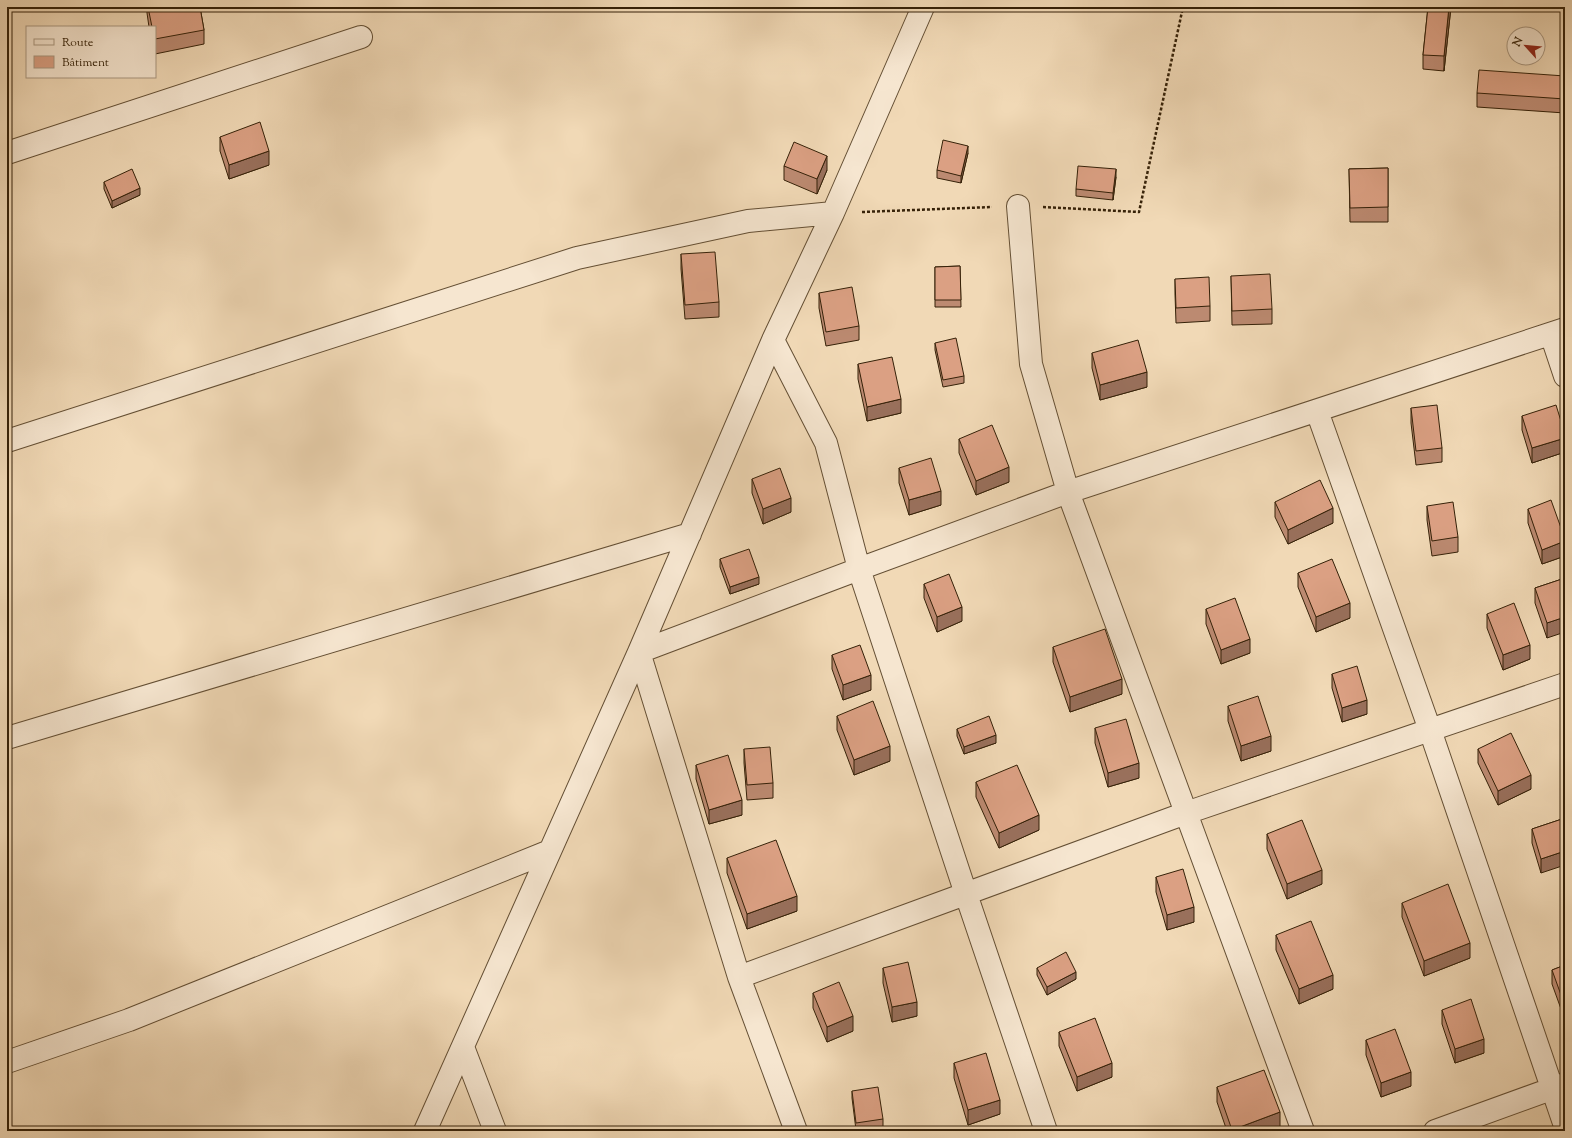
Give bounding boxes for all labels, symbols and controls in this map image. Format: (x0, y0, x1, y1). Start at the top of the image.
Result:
legend (26, 26, 156, 78)
north arrow (1506, 26, 1546, 66)
text: Route (62, 34, 94, 52)
text: N (1508, 34, 1527, 50)
text: Bâtiment (62, 54, 109, 72)

